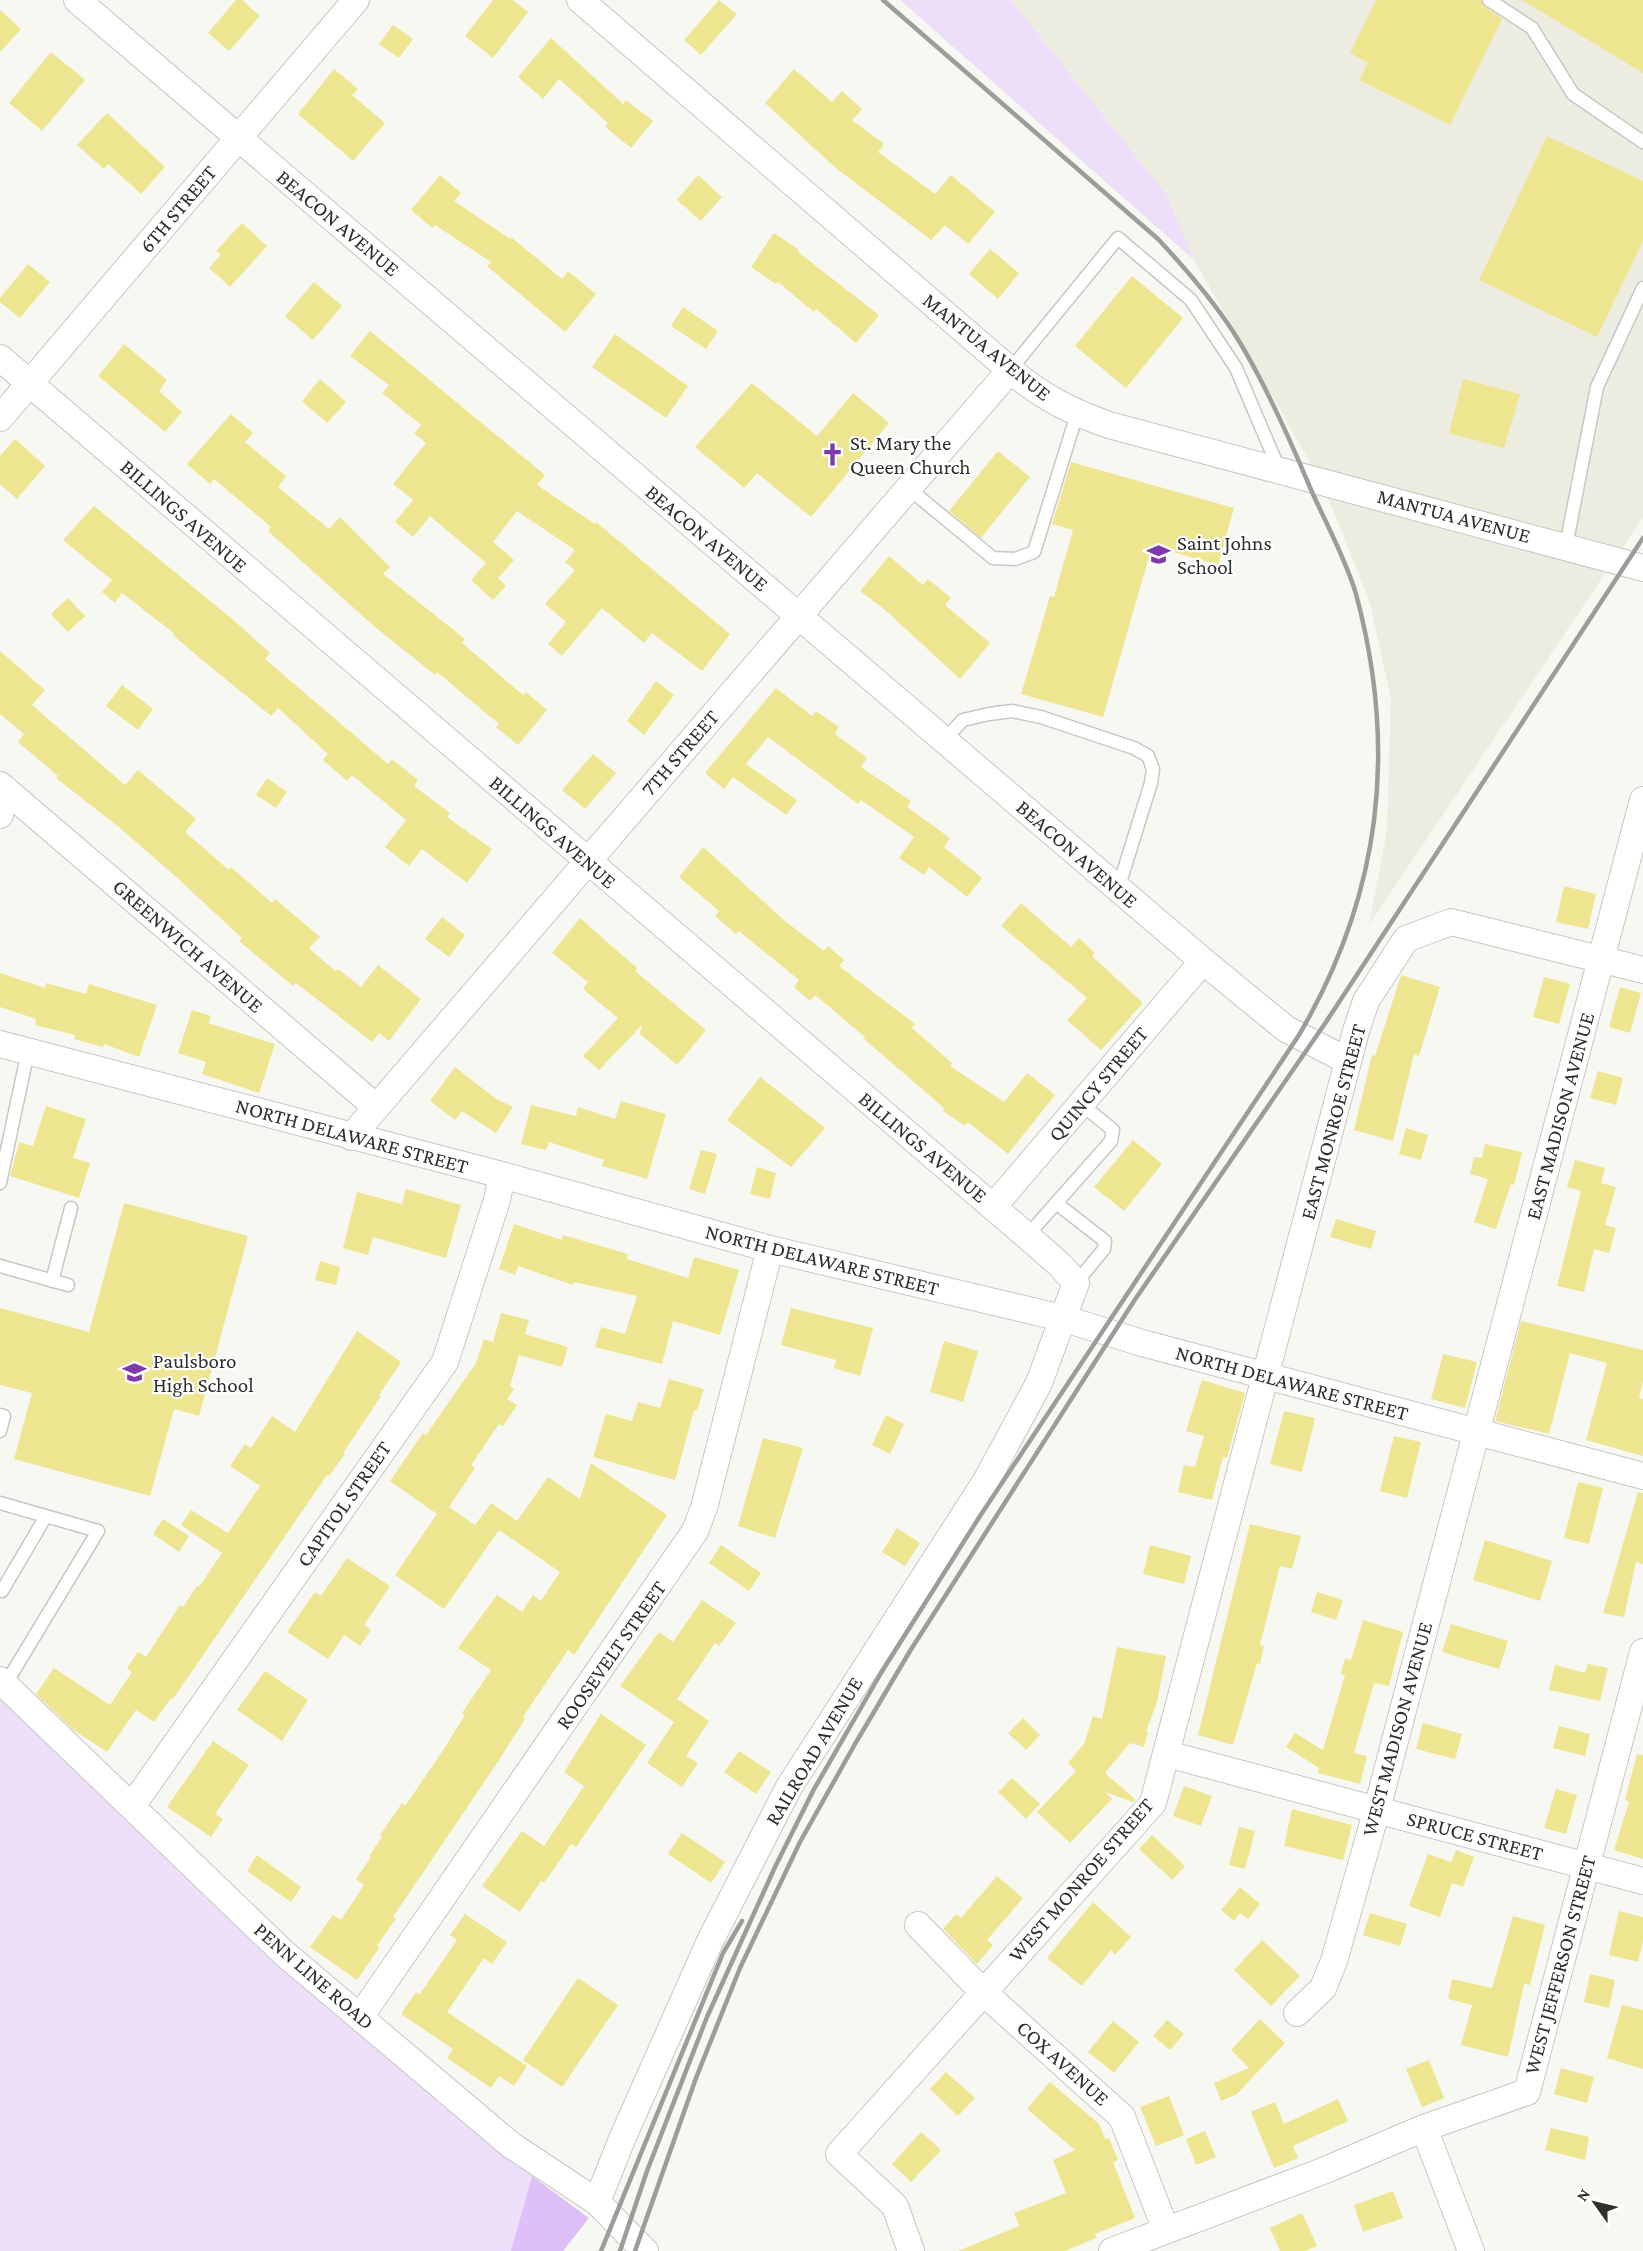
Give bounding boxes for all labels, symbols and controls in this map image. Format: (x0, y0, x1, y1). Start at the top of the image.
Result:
street label: 6TH STREET (135, 160, 222, 258)
street label: BEACON AVENUE (272, 165, 404, 281)
street label: MANTUA AVENUE (918, 288, 1056, 406)
place label: St. Mary the Queen Church (850, 431, 971, 479)
church icon: St. Mary the Queen Church (819, 442, 845, 468)
street label: BILLINGS AVENUE (116, 455, 252, 577)
street label: BEACON AVENUE (641, 480, 773, 596)
street label: MANTUA AVENUE (1375, 484, 1533, 548)
place label: Saint Johns School (1177, 531, 1272, 579)
school or university icon: Saint Johns School (1146, 542, 1172, 568)
street label: 7TH STREET (636, 705, 724, 801)
street label: BILLINGS AVENUE (485, 771, 621, 893)
street label: BEACON AVENUE (1012, 795, 1142, 913)
street label: GREENWICH AVENUE (108, 874, 268, 1018)
street label: EAST MADISON AVENUE (1521, 1010, 1599, 1222)
street label: QUINCY STREET (1043, 1021, 1153, 1146)
street label: EAST MONROE STREET (1295, 1021, 1371, 1222)
street label: BILLINGS AVENUE (854, 1086, 992, 1208)
street label: NORTH DELAWARE STREET (233, 1093, 472, 1179)
street label: NORTH DELAWARE STREET (703, 1219, 942, 1301)
street label: NORTH DELAWARE STREET (1173, 1340, 1412, 1426)
place label: Paulsboro High School (153, 1349, 254, 1397)
school or university icon: Paulsboro High School (122, 1360, 148, 1386)
street label: CAPITOL STREET (292, 1436, 397, 1571)
street label: ROOSEVELT STREET (551, 1576, 671, 1734)
street label: WEST MADISON AVENUE (1357, 1619, 1437, 1839)
street label: RAILROAD AVENUE (760, 1672, 868, 1830)
street label: WEST MONROE STREET (1003, 1793, 1159, 1967)
street label: SPRUCE STREET (1404, 1806, 1546, 1866)
street label: WEST JEFFERSON STREET (1519, 1852, 1601, 2077)
street label: PENN LINE ROAD (249, 1917, 379, 2035)
street label: COX AVENUE (1012, 2015, 1114, 2111)
north arrow (1565, 2173, 1625, 2233)
text: N (1573, 2186, 1593, 2204)

